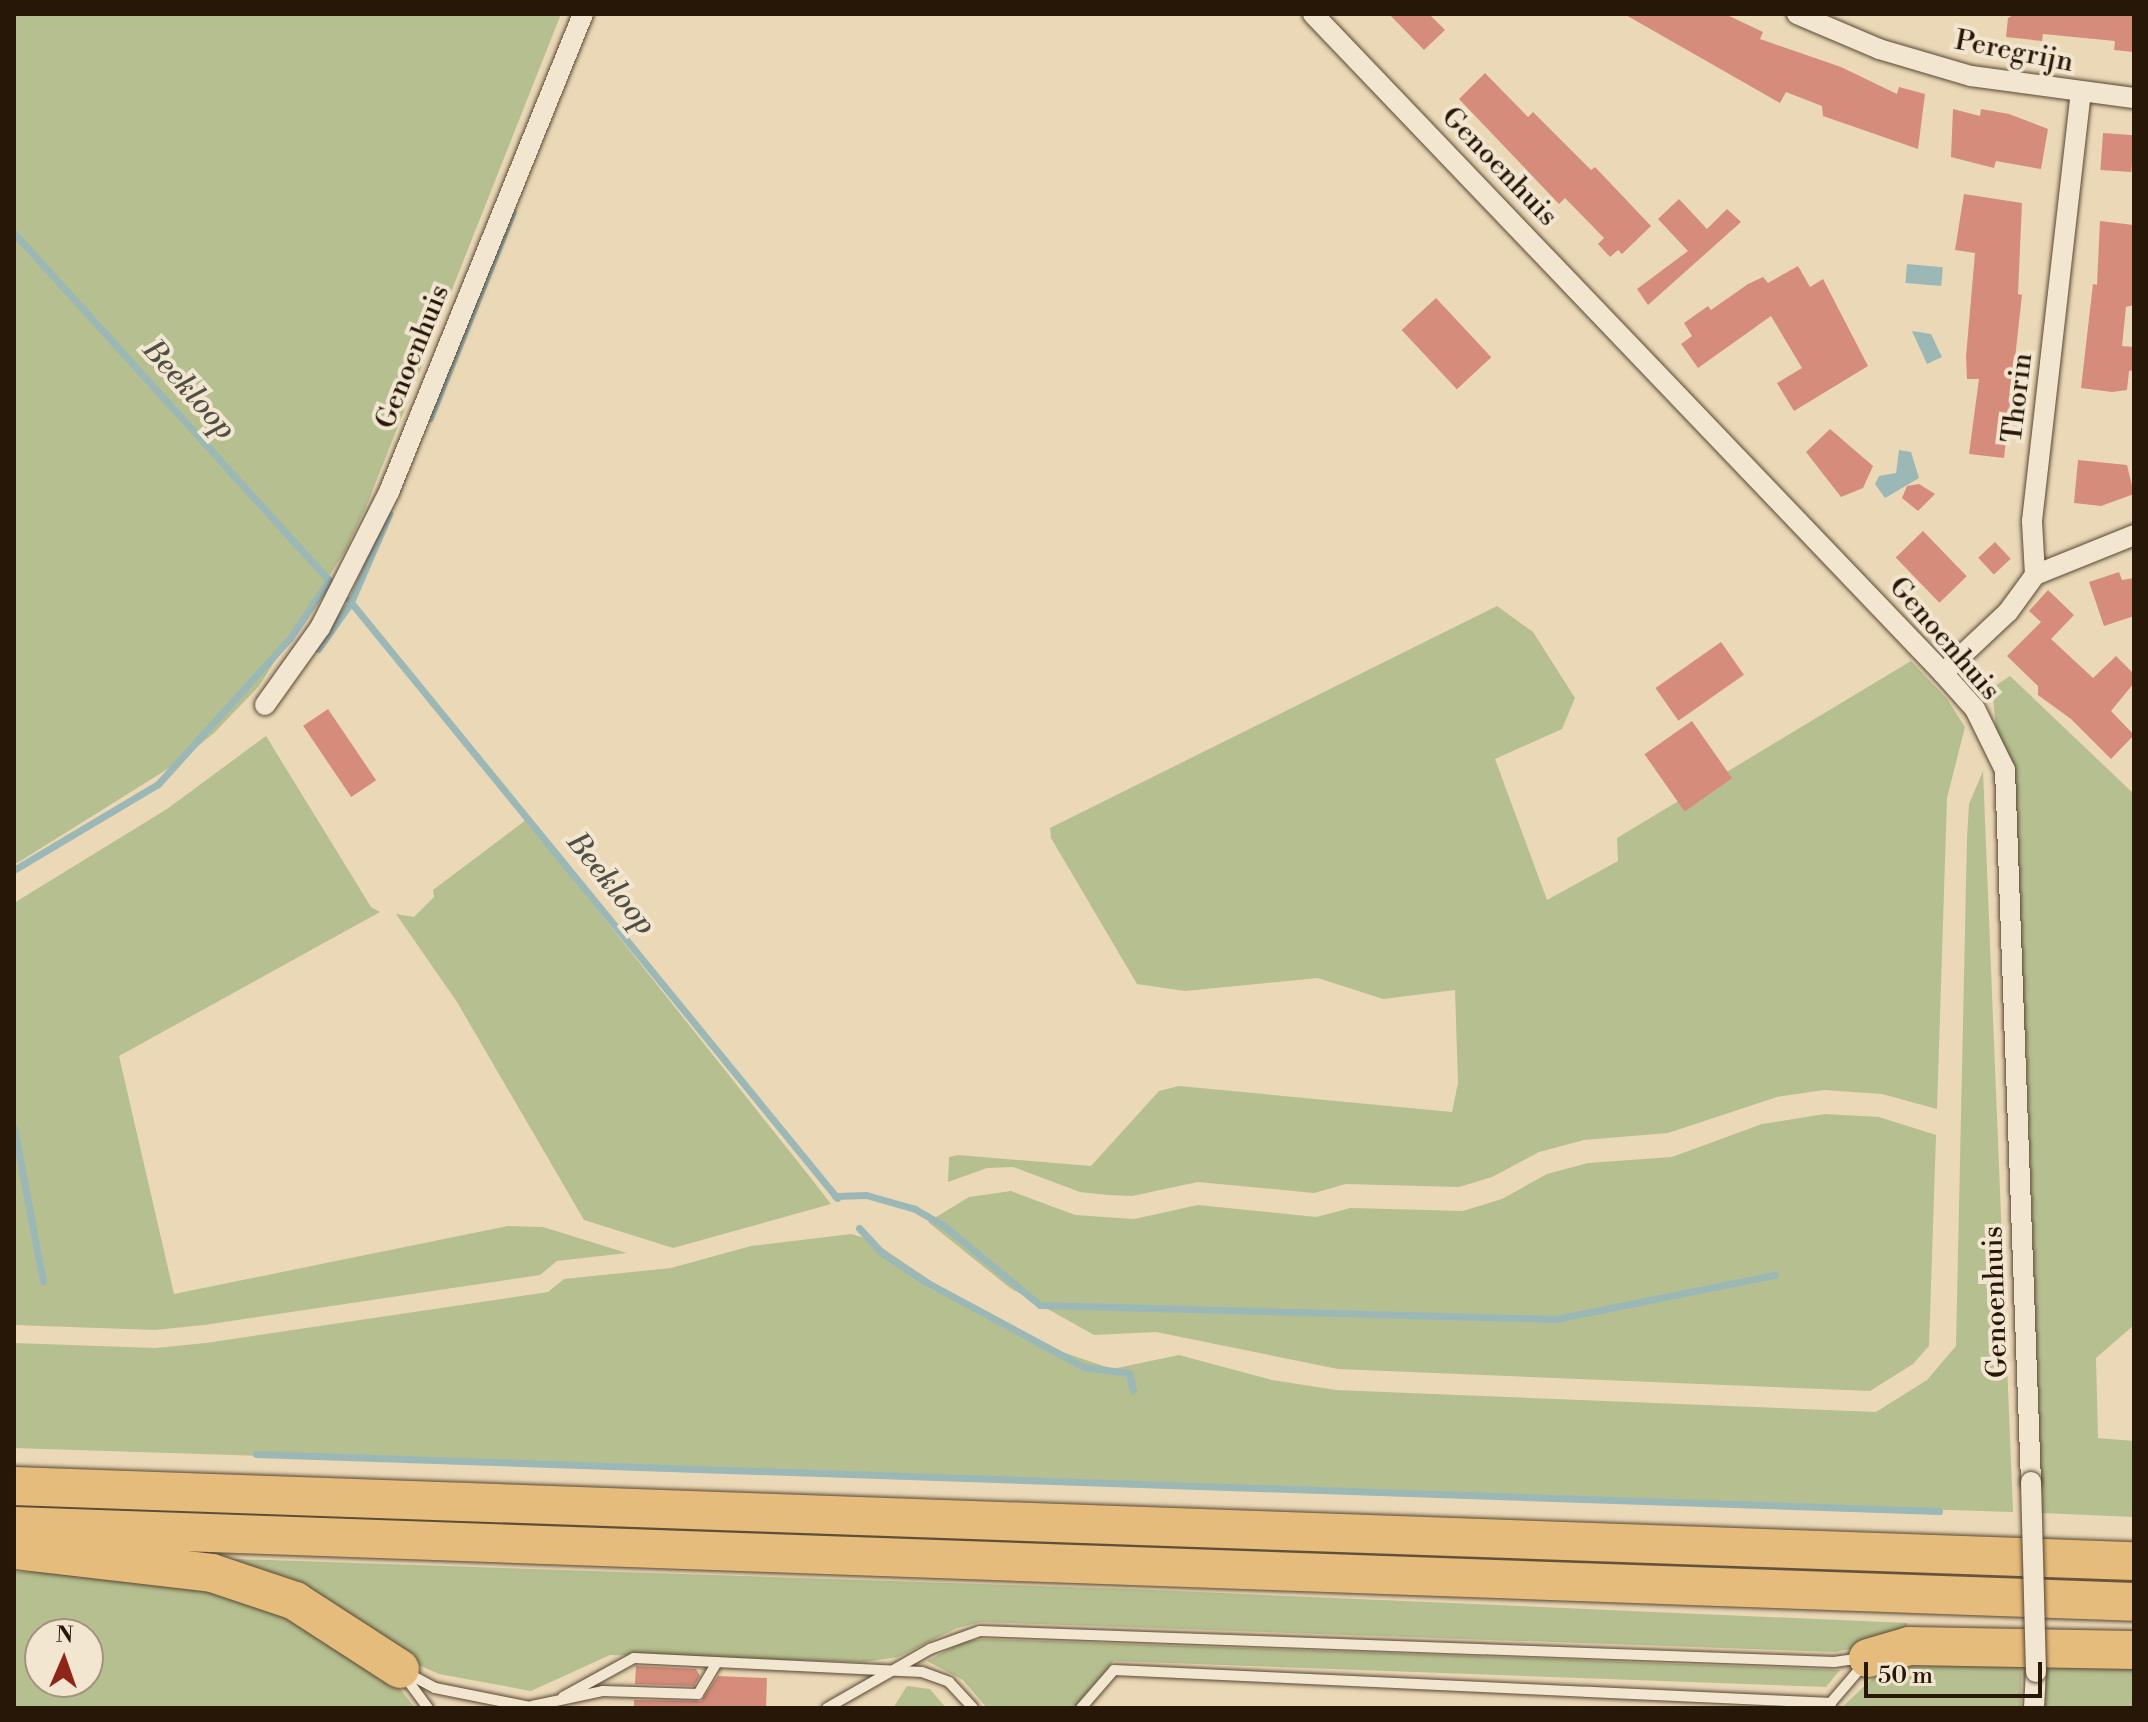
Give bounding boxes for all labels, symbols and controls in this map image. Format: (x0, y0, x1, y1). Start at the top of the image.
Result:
street label: Peregrijn (1952, 24, 2076, 80)
street label: Genoenhuis (1434, 101, 1564, 233)
street label: Genoenhuis (369, 280, 457, 434)
water label: Beekloop (135, 333, 243, 447)
street label: Thorin (1996, 351, 2040, 445)
street label: Genoenhuis (1881, 571, 2007, 707)
water label: Beekloop (559, 825, 663, 943)
street label: Genoenhuis (1977, 1225, 2015, 1379)
north arrow (24, 1618, 104, 1698)
text: N (56, 1622, 74, 1649)
scale bar (1868, 1646, 2046, 1696)
text: 50 m (1878, 1661, 1933, 1691)

